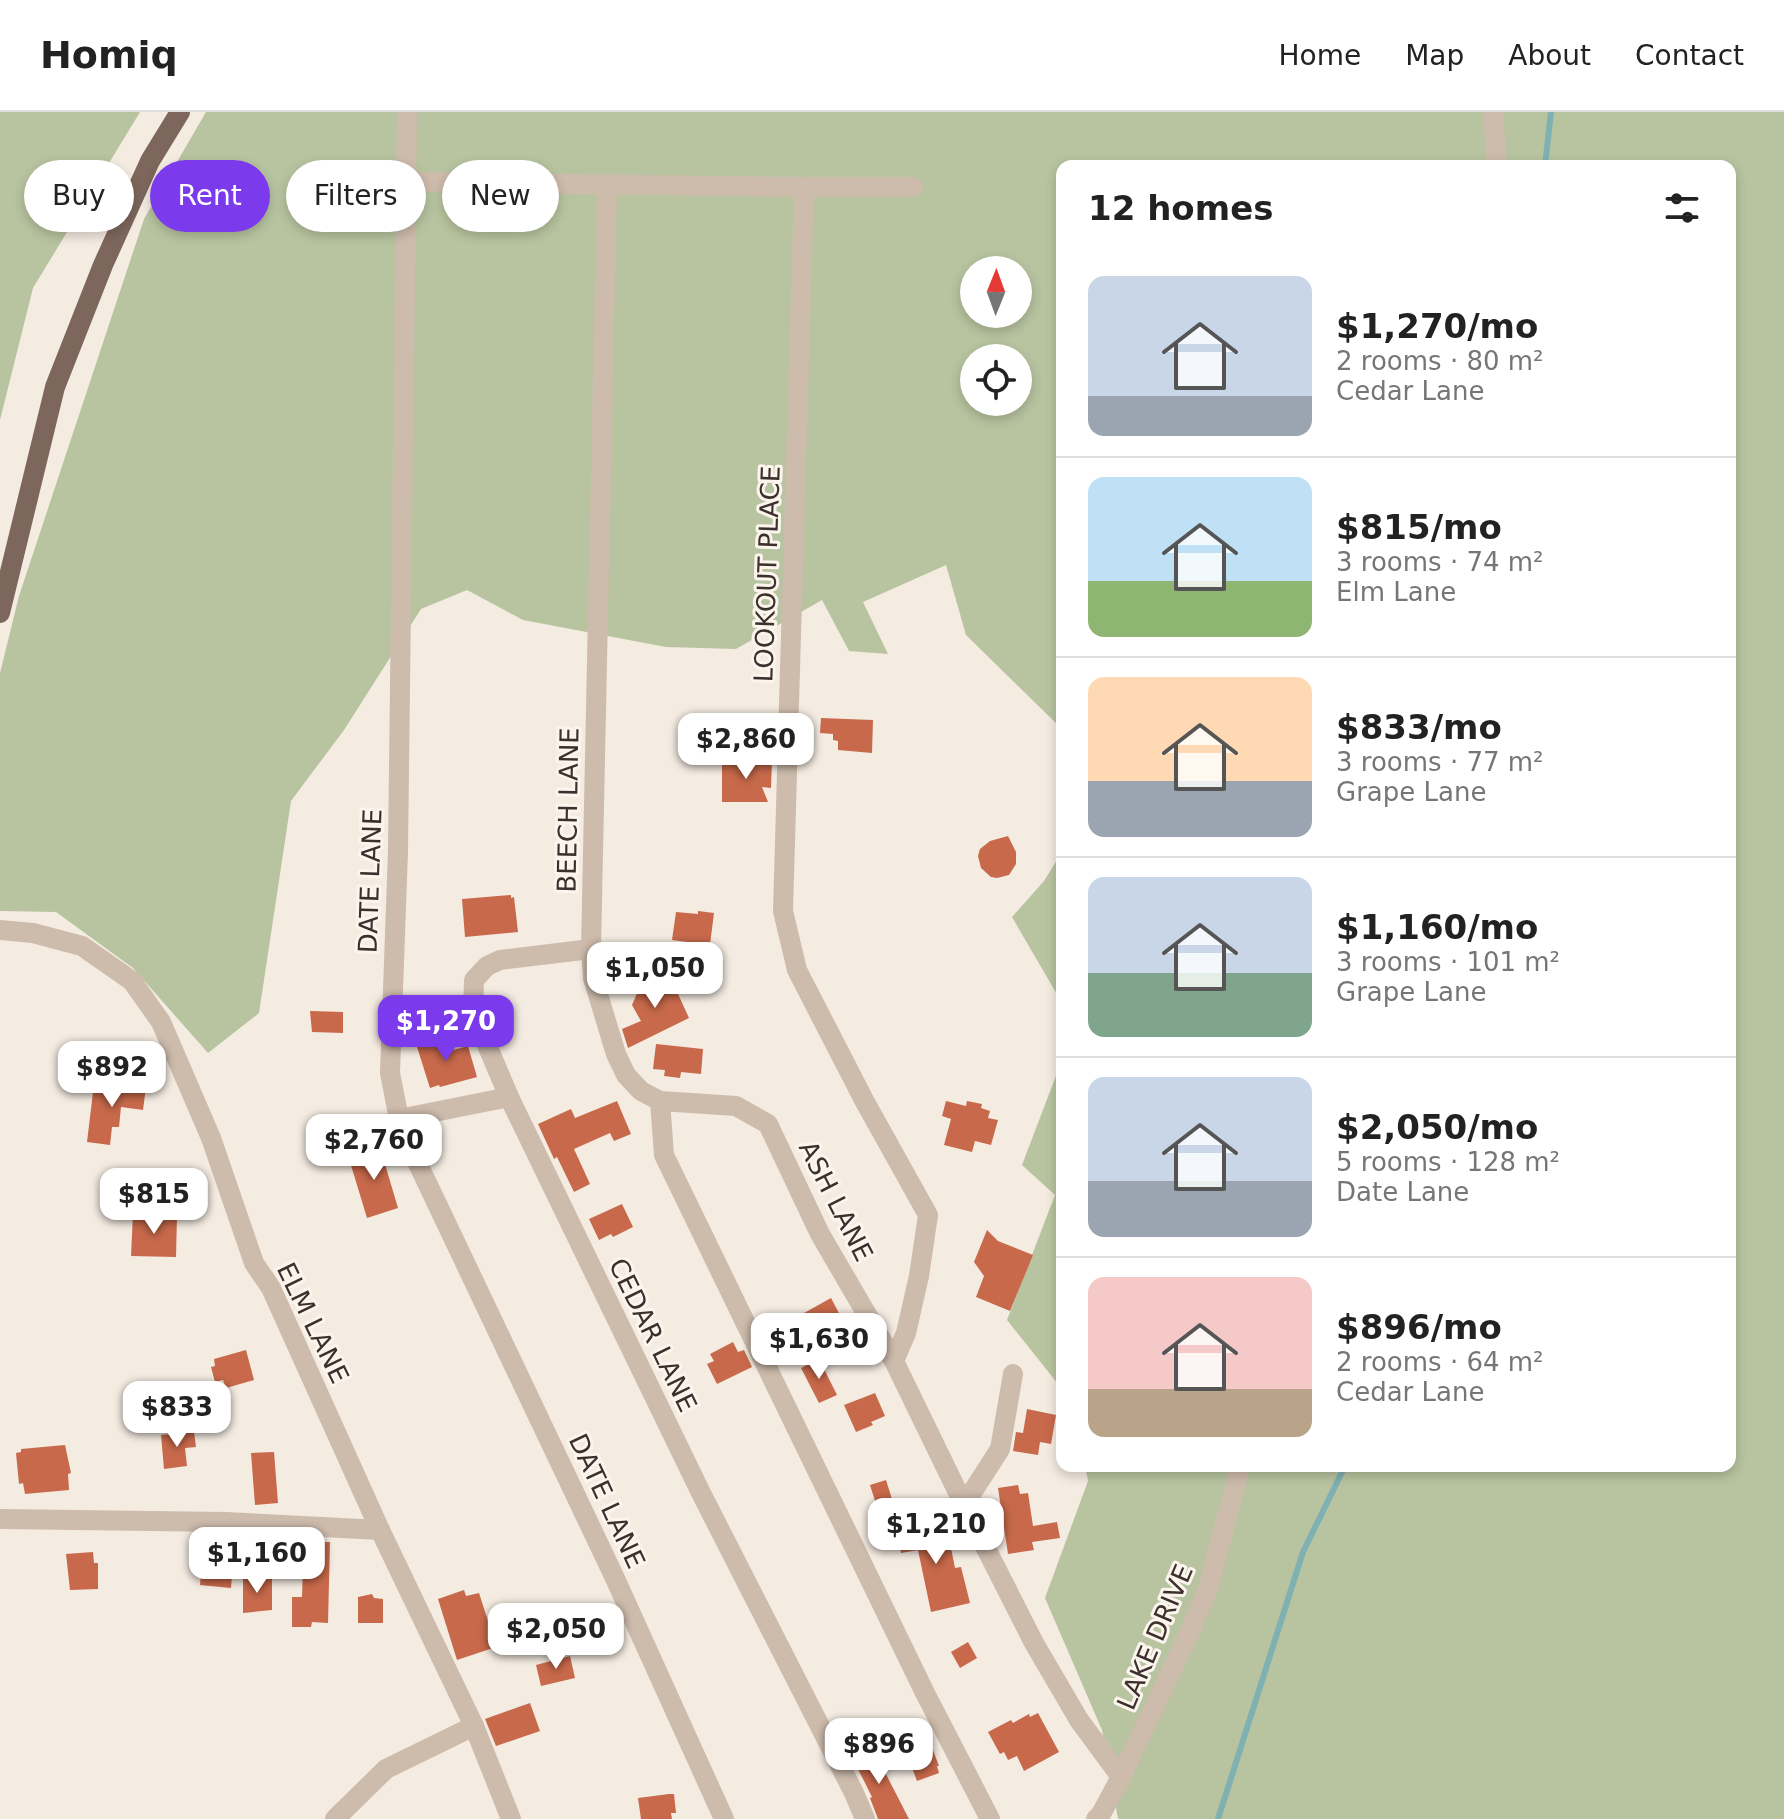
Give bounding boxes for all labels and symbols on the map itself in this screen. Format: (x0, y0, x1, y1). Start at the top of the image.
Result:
north arrow (960, 256, 1032, 328)
street label: LOOKOUT PLACE (748, 465, 786, 683)
pin: $2,860 (681, 713, 811, 781)
street label: BEECH LANE (552, 727, 584, 893)
street label: DATE LANE (352, 808, 388, 954)
pin: $1,050 (590, 942, 720, 1010)
pin: $1,270 (381, 995, 511, 1063)
pin: $892 (65, 1041, 159, 1109)
pin: $2,760 (309, 1114, 439, 1182)
street label: ASH LANE (793, 1136, 879, 1266)
pin: $815 (107, 1168, 201, 1236)
street label: CEDAR LANE (603, 1253, 703, 1417)
street label: ELM LANE (271, 1258, 355, 1388)
pin: $1,630 (754, 1313, 884, 1381)
pin: $833 (130, 1381, 224, 1449)
street label: DATE LANE (563, 1429, 651, 1573)
pin: $1,210 (871, 1498, 1001, 1566)
pin: $1,160 (192, 1527, 322, 1595)
street label: LAKE DRIVE (1111, 1560, 1199, 1714)
pin: $2,050 (491, 1603, 621, 1671)
pin: $896 (832, 1718, 926, 1786)

